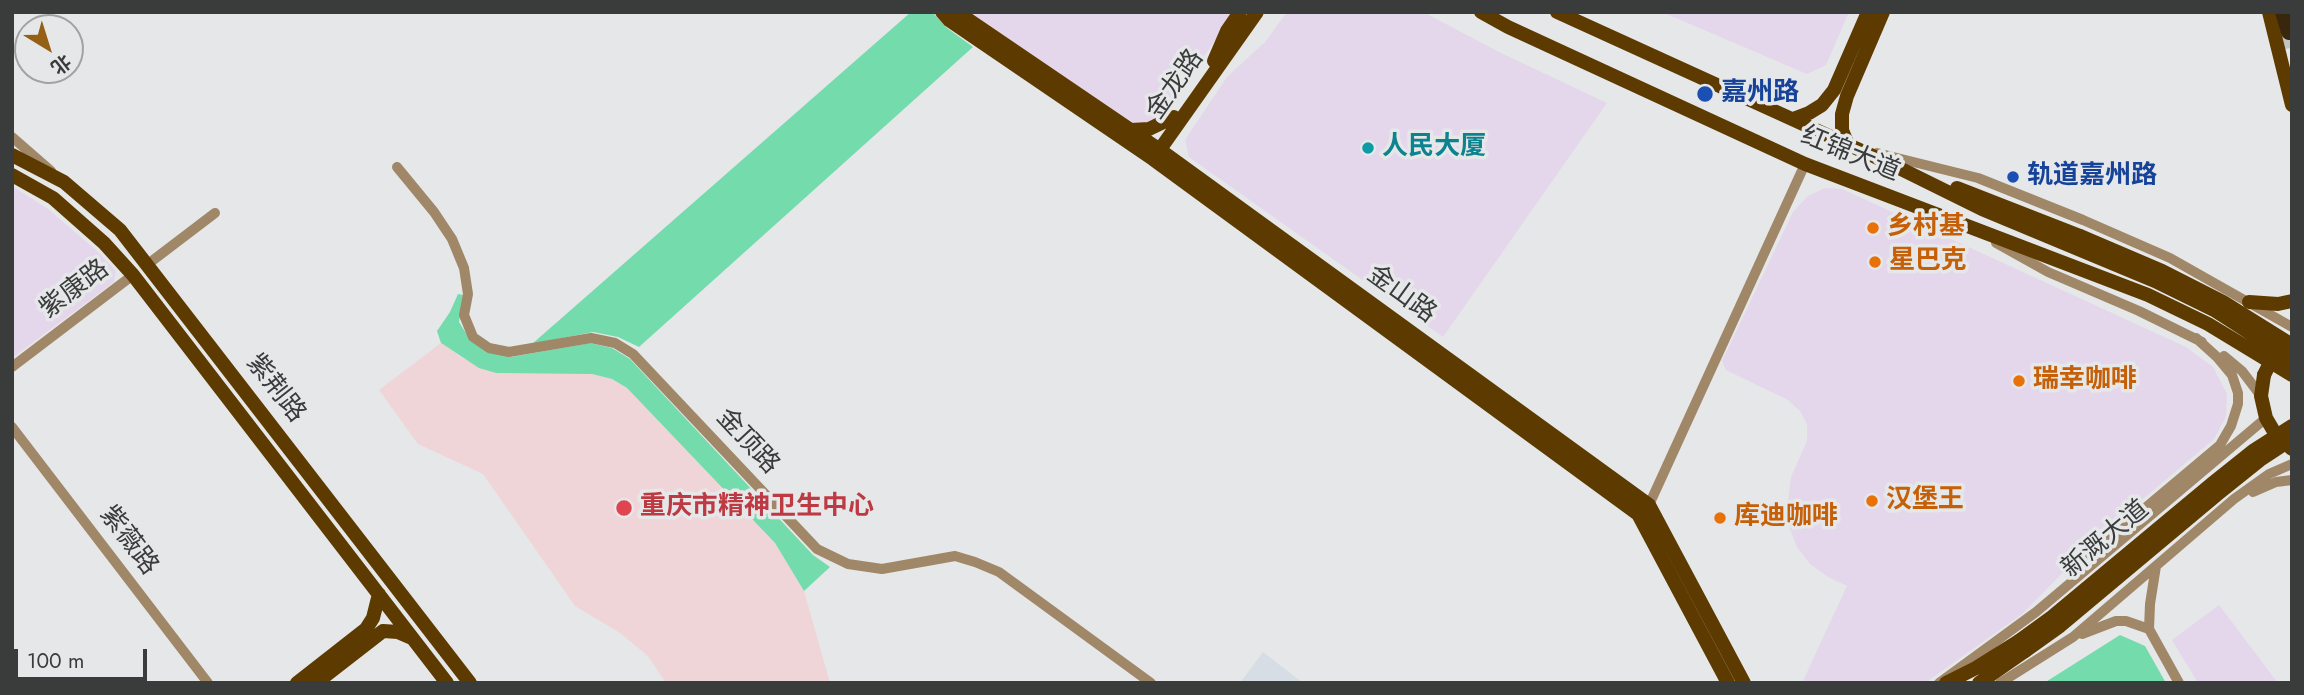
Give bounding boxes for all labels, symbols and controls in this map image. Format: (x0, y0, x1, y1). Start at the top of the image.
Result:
north arrow (14, 14, 84, 84)
street label: 金龙路 (1141, 44, 1211, 126)
text: 北 (45, 48, 77, 81)
place label: 嘉州路 (1721, 78, 1799, 110)
marker: 嘉州路 (1695, 84, 1715, 104)
street label: 红锦大道 (1796, 121, 1904, 189)
place label: 人民大厦 (1382, 132, 1486, 164)
marker: 人民大厦 (1360, 140, 1376, 156)
place label: 轨道嘉州路 (2027, 161, 2157, 193)
marker: 轨道嘉州路 (2005, 169, 2021, 185)
place label: 乡村基 (1887, 212, 1965, 244)
marker: 乡村基 (1865, 220, 1881, 236)
place label: 星巴克 (1889, 246, 1967, 278)
street label: 紫康路 (34, 254, 116, 326)
marker: 星巴克 (1867, 254, 1883, 270)
street label: 金山路 (1360, 259, 1442, 331)
street label: 紫荆路 (239, 349, 311, 429)
place label: 瑞幸咖啡 (2033, 365, 2137, 397)
marker: 瑞幸咖啡 (2011, 373, 2027, 389)
street label: 金顶路 (709, 403, 785, 481)
place label: 汉堡王 (1886, 485, 1964, 517)
place label: 重庆市精神卫生中心 (640, 492, 874, 524)
marker: 汉堡王 (1864, 493, 1880, 509)
street label: 新溉大道 (2056, 495, 2156, 585)
marker: 重庆市精神卫生中心 (614, 498, 634, 518)
street label: 紫薇路 (92, 500, 164, 582)
place label: 库迪咖啡 (1734, 502, 1838, 534)
marker: 库迪咖啡 (1712, 510, 1728, 526)
scale bar (18, 636, 150, 680)
text: 100 m (27, 646, 84, 676)

